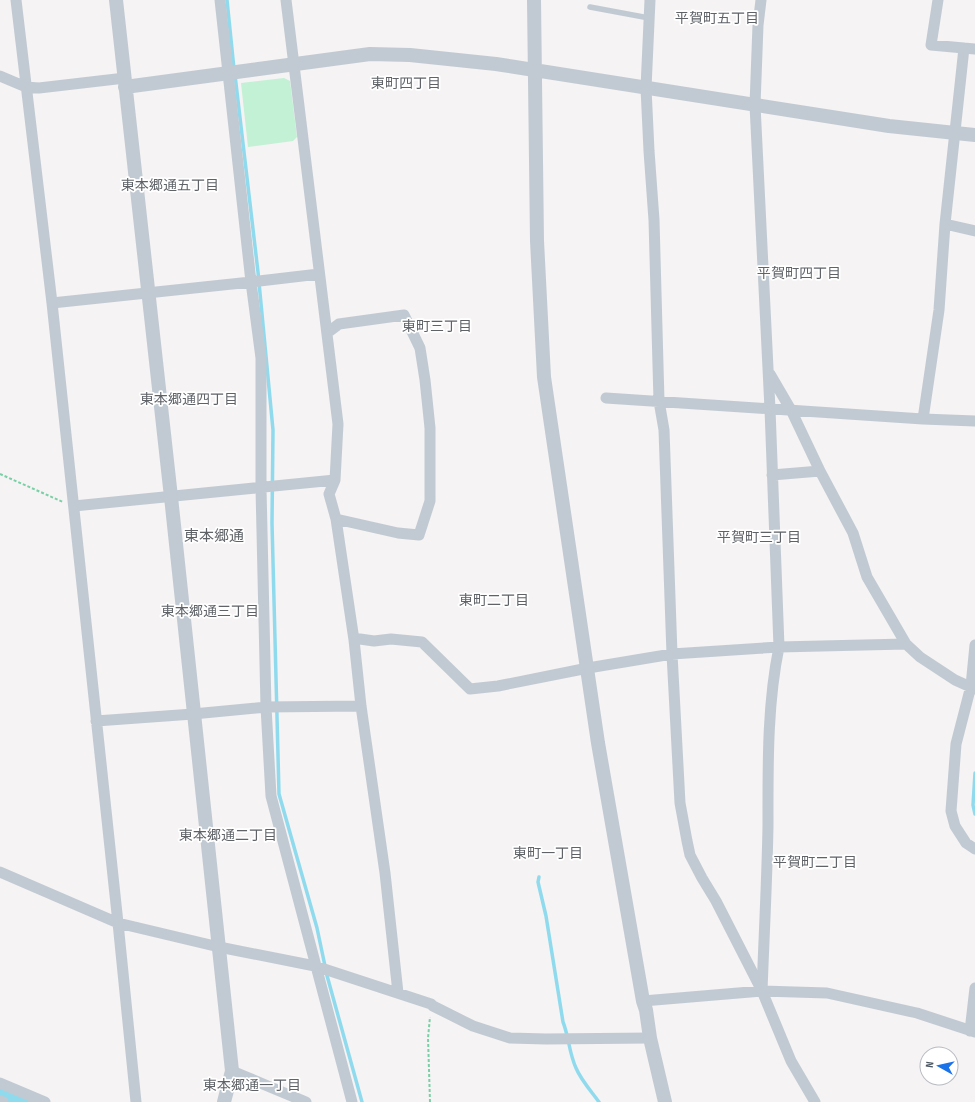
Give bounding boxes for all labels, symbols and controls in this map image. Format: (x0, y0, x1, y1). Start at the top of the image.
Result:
district label: 平賀町五丁目 (675, 10, 759, 27)
district label: 東町四丁目 (371, 75, 441, 92)
district label: 東本郷通五丁目 (121, 177, 219, 194)
district label: 平賀町四丁目 (757, 265, 841, 282)
district label: 東町三丁目 (402, 318, 472, 335)
district label: 東本郷通四丁目 (140, 391, 238, 408)
district label: 東本郷通 (184, 527, 244, 546)
district label: 平賀町三丁目 (717, 529, 801, 546)
district label: 東町二丁目 (459, 592, 529, 609)
district label: 東本郷通三丁目 (161, 603, 259, 620)
district label: 東本郷通二丁目 (179, 827, 277, 844)
district label: 東町一丁目 (513, 845, 583, 862)
district label: 平賀町二丁目 (773, 854, 857, 871)
north arrow (919, 1046, 959, 1086)
text: N (923, 1061, 936, 1068)
district label: 東本郷通一丁目 (203, 1077, 301, 1094)

